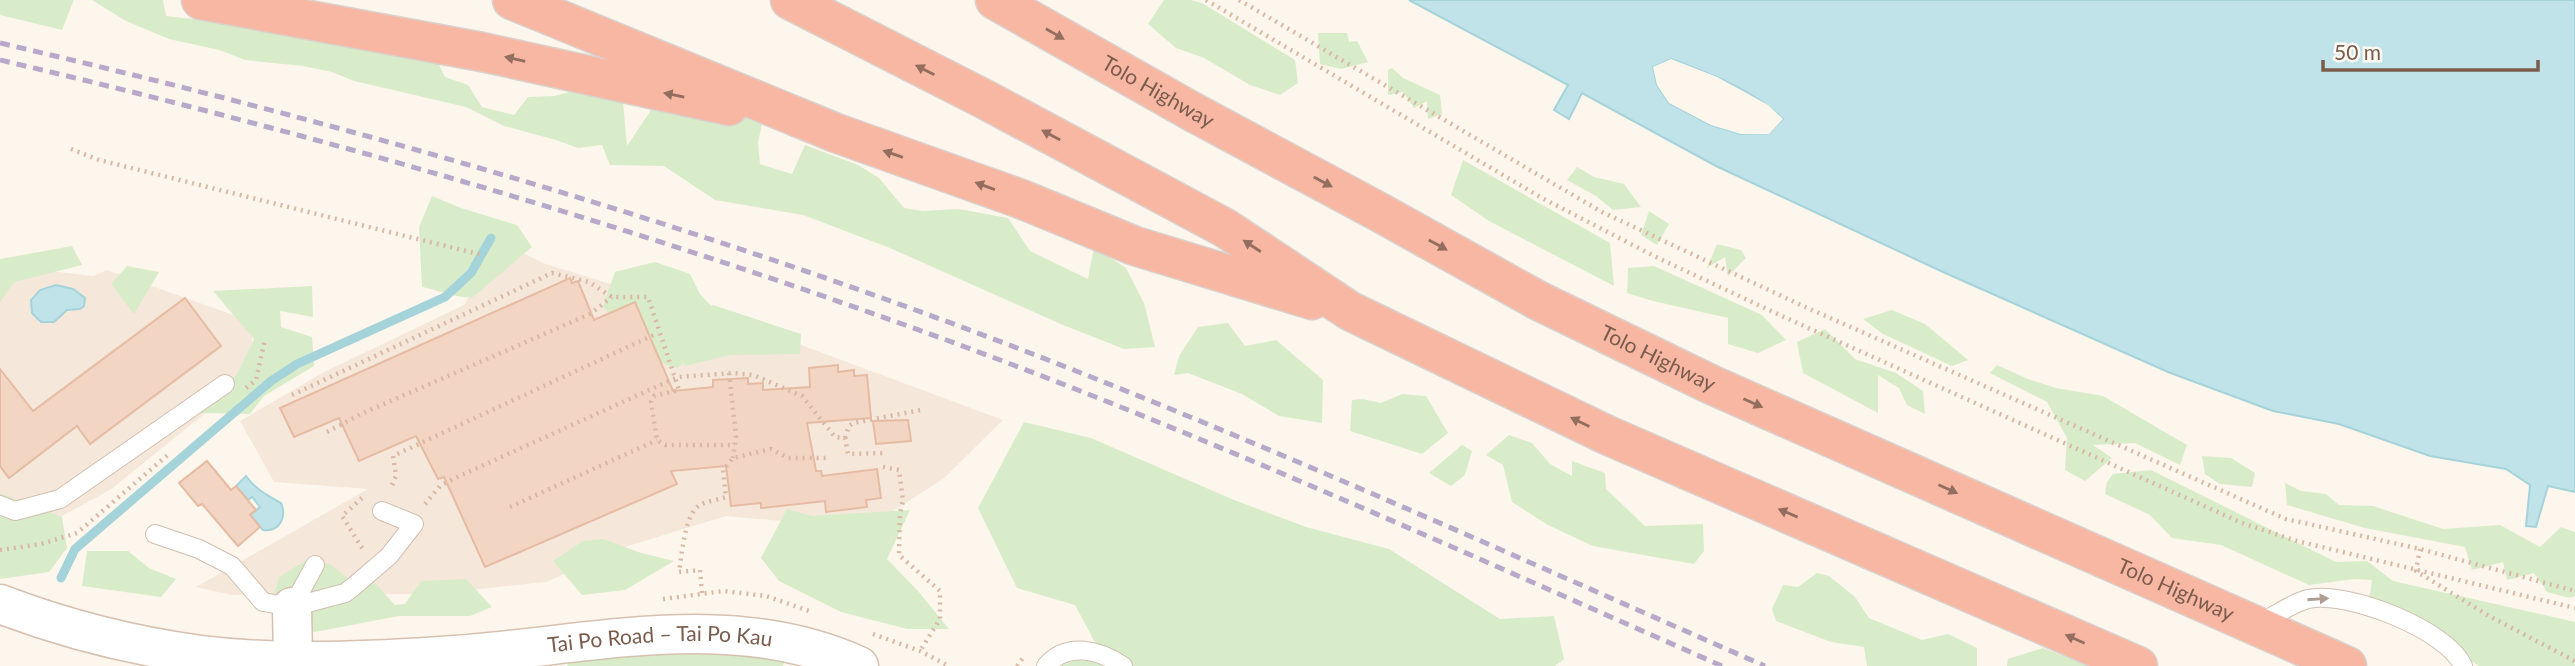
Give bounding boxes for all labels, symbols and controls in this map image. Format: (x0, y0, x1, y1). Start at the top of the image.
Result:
one-way arrow (1045, 28, 1064, 40)
scale bar (2323, 28, 2538, 72)
text: 50 m (2334, 39, 2381, 64)
street label: Tolo Highway (1098, 49, 1219, 132)
one-way arrow (504, 54, 526, 65)
one-way arrow (915, 64, 935, 75)
one-way arrow (663, 89, 685, 100)
one-way arrow (1042, 129, 1061, 141)
one-way arrow (882, 148, 903, 159)
one-way arrow (1313, 176, 1333, 188)
one-way arrow (974, 180, 995, 191)
one-way arrow (1243, 239, 1261, 253)
one-way arrow (1429, 239, 1448, 251)
street label: Tolo Highway (1597, 319, 1720, 396)
one-way arrow (1743, 398, 1764, 409)
one-way arrow (1570, 416, 1590, 428)
one-way arrow (1938, 483, 1958, 495)
one-way arrow (1778, 507, 1798, 519)
street label: Tolo Highway (2114, 552, 2239, 626)
one-way arrow (2307, 593, 2329, 604)
street label: Tai Po Road – Tai Po Kau (546, 620, 774, 657)
one-way arrow (2065, 633, 2085, 645)

